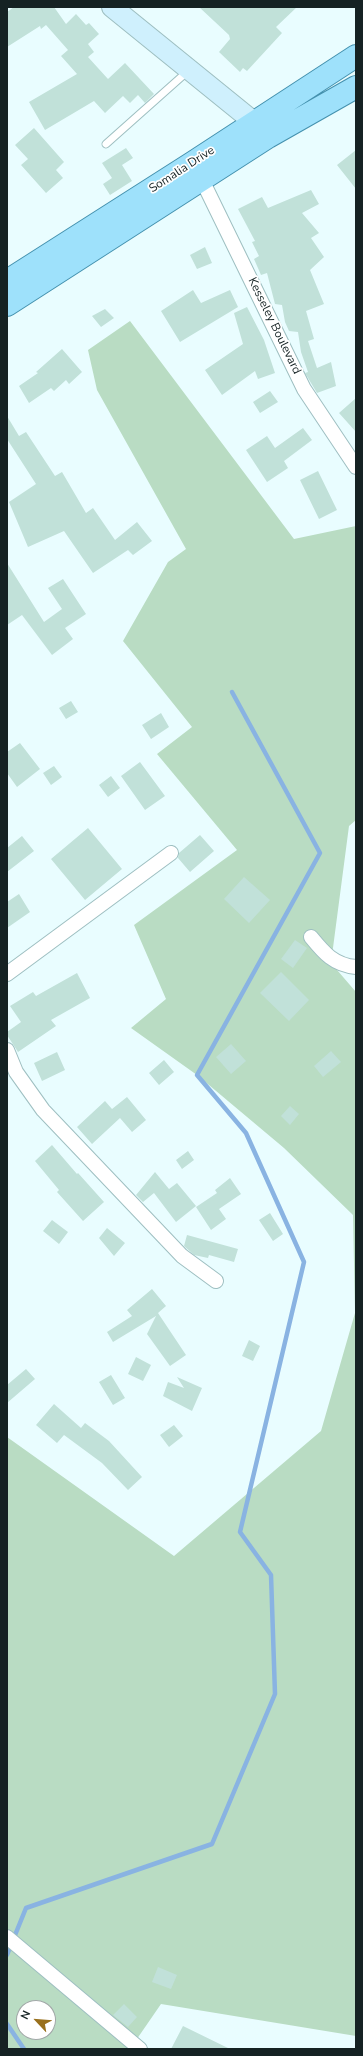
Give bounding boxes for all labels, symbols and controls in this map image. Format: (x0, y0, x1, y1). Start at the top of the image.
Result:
street label: Somalia Drive (147, 144, 217, 196)
street label: Kesseley Boulevard (244, 275, 304, 377)
north arrow (16, 2000, 56, 2040)
text: N (17, 2008, 34, 2022)

